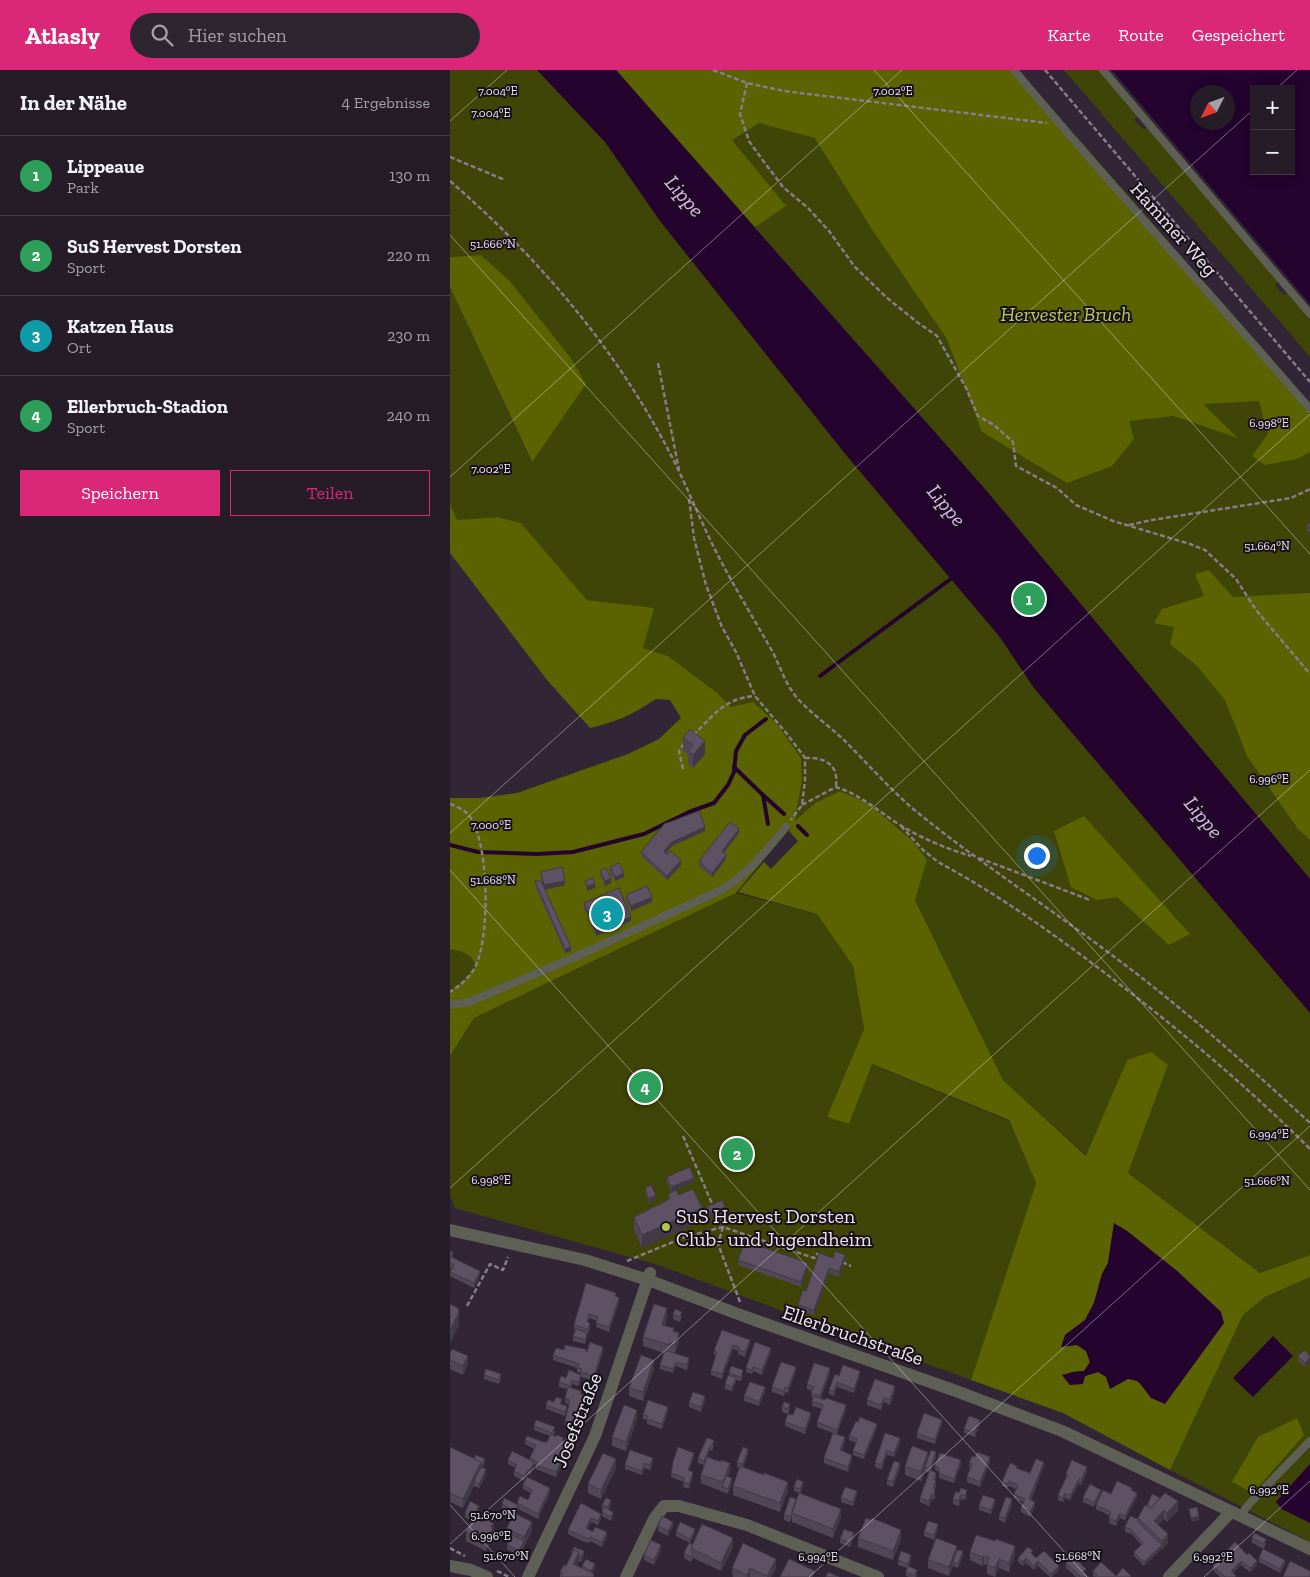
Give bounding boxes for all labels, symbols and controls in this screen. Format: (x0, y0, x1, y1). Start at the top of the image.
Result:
search box (130, 13, 480, 58)
text: Atlasly (25, 21, 100, 50)
icon: search (148, 21, 176, 49)
text: Hier suchen (188, 24, 287, 47)
text: Karte (1047, 24, 1090, 46)
text: Route (1118, 24, 1164, 46)
text: Gespeichert (1192, 24, 1285, 46)
text: 7.004°E (478, 84, 518, 98)
text: 7.002°E (873, 84, 913, 98)
north arrow (1190, 85, 1235, 130)
map controls (1250, 85, 1295, 175)
button: + (1250, 85, 1295, 130)
text: In der Nähe (20, 90, 127, 115)
text: 4 Ergebnisse (342, 93, 430, 112)
text: 7.004°E (471, 106, 511, 120)
button: − (1250, 130, 1295, 175)
text: Lippeaue (67, 155, 144, 178)
text: 1 (33, 166, 39, 185)
text: 130 m (389, 166, 430, 185)
water label: Lippe (660, 170, 710, 222)
street label: Hammer Weg (1125, 177, 1223, 281)
text: Park (67, 178, 99, 197)
text: SuS Hervest Dorsten (67, 235, 242, 258)
text: 51.666°N (470, 237, 516, 251)
text: 2 (32, 246, 40, 265)
text: 220 m (387, 246, 430, 265)
text: Sport (67, 258, 105, 277)
park label: Hervester Bruch (1001, 302, 1131, 326)
text: Katzen Haus (67, 315, 174, 338)
text: 3 (32, 326, 40, 345)
text: 230 m (387, 326, 430, 345)
text: Ort (67, 338, 91, 357)
text: Ellerbruch-Stadion (67, 395, 228, 418)
text: 4 (31, 406, 41, 425)
text: 240 m (386, 406, 430, 425)
text: 6.998°E (1249, 416, 1289, 430)
text: Sport (67, 418, 105, 437)
text: 7.002°E (471, 462, 511, 476)
button: Speichern (20, 470, 220, 516)
button: Teilen (230, 470, 430, 516)
water label: Lippe (922, 479, 972, 531)
text: 51.664°N (1244, 539, 1290, 553)
pin: 1 (1013, 580, 1045, 618)
text: 6.996°E (1249, 772, 1289, 786)
water label: Lippe (1179, 791, 1229, 843)
text: 7.000°E (471, 818, 511, 832)
your location (1024, 843, 1050, 869)
text: 51.668°N (470, 873, 516, 887)
pin: 3 (591, 895, 623, 933)
pin: 4 (629, 1068, 661, 1106)
text: 6.994°E (1249, 1127, 1289, 1141)
pin: 2 (721, 1135, 753, 1173)
text: 6.998°E (471, 1173, 511, 1187)
text: 51.666°N (1244, 1174, 1290, 1188)
place label: SuS Hervest Dorsten Club- und Jugendheim (676, 1204, 872, 1251)
marker: SuS Hervest Dorsten Club- und Jugendheim (660, 1221, 672, 1233)
street label: Ellerbruchstraße (779, 1300, 927, 1370)
street label: Josefstraße (547, 1369, 607, 1471)
text: 6.992°E (1249, 1483, 1289, 1497)
text: 51.670°N (470, 1508, 516, 1522)
text: 6.996°E (471, 1529, 511, 1543)
text: 51.670°N (483, 1549, 529, 1563)
text: 51.668°N (1055, 1549, 1101, 1563)
text: 6.994°E (798, 1550, 838, 1564)
text: 6.992°E (1193, 1550, 1233, 1564)

